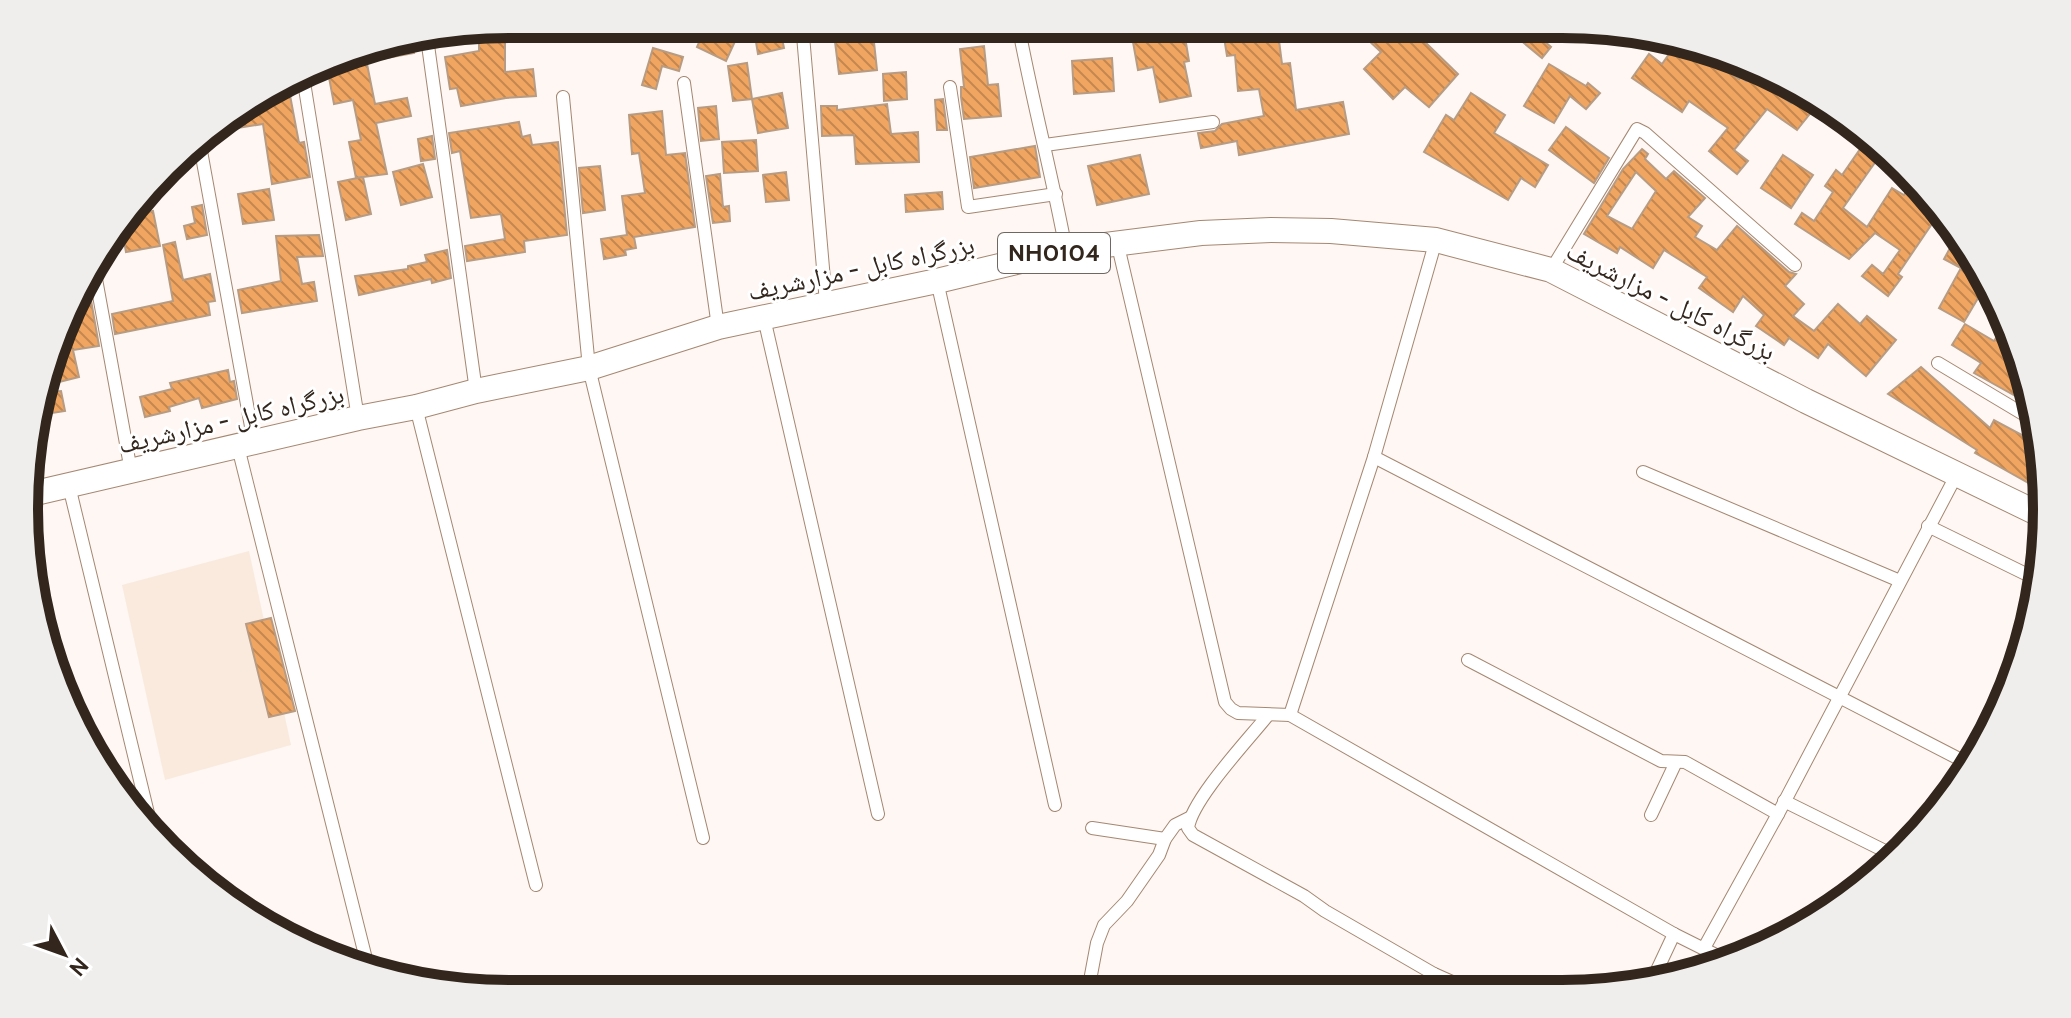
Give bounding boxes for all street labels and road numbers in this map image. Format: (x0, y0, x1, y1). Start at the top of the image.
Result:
street label: بزرگراه کابل - مزارشریف (745, 228, 977, 308)
road number: NH0104 (998, 233, 1110, 273)
street label: بزرگراه کابل - مزارشریف (1561, 234, 1781, 368)
street label: بزرگراه کابل - مزارشریف (115, 377, 347, 461)

